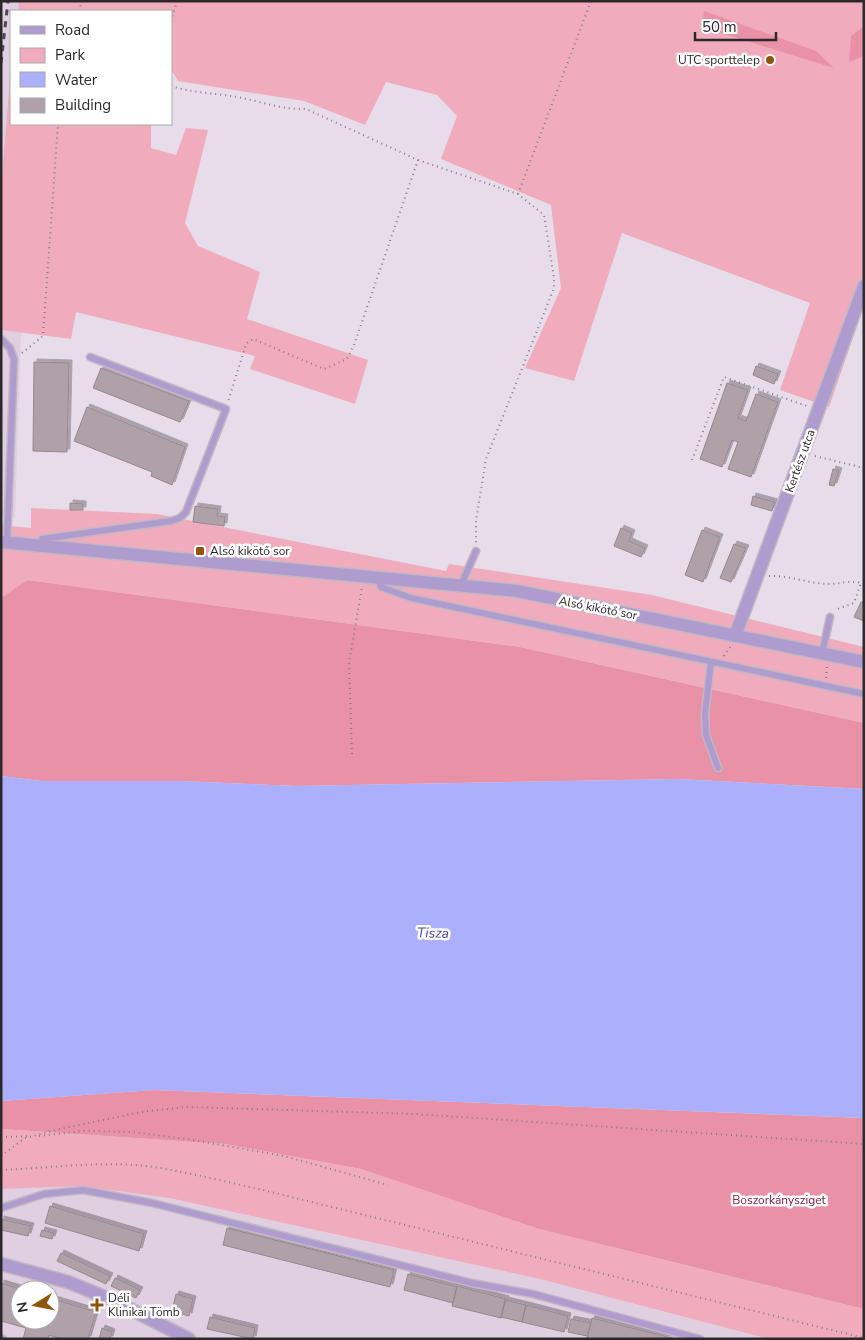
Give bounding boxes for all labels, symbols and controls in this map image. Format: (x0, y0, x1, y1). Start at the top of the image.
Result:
legend (10, 10, 172, 125)
scale bar (695, 10, 776, 42)
text: 50 m (702, 17, 737, 37)
text: Road (55, 20, 90, 40)
text: Park (55, 45, 85, 65)
place label: UTC sporttelep (678, 52, 760, 68)
marker: UTC sporttelep (764, 54, 776, 66)
text: Water (55, 70, 98, 90)
text: Building (55, 95, 111, 115)
street label: Kertész utca (781, 427, 819, 495)
place label: Alsó kikötő sor (210, 543, 290, 559)
marker: Alsó kikötő sor (194, 545, 206, 557)
street label: Alsó kikötő sor (557, 593, 639, 624)
water label: Tisza (417, 923, 449, 943)
park label: Boszorkánysziget (732, 1192, 827, 1208)
north arrow (10, 1280, 60, 1330)
place label: Déli Klinikai Tömb (108, 1290, 180, 1320)
marker: Déli Klinikai Tömb (90, 1298, 104, 1312)
text: N (12, 1300, 33, 1314)

